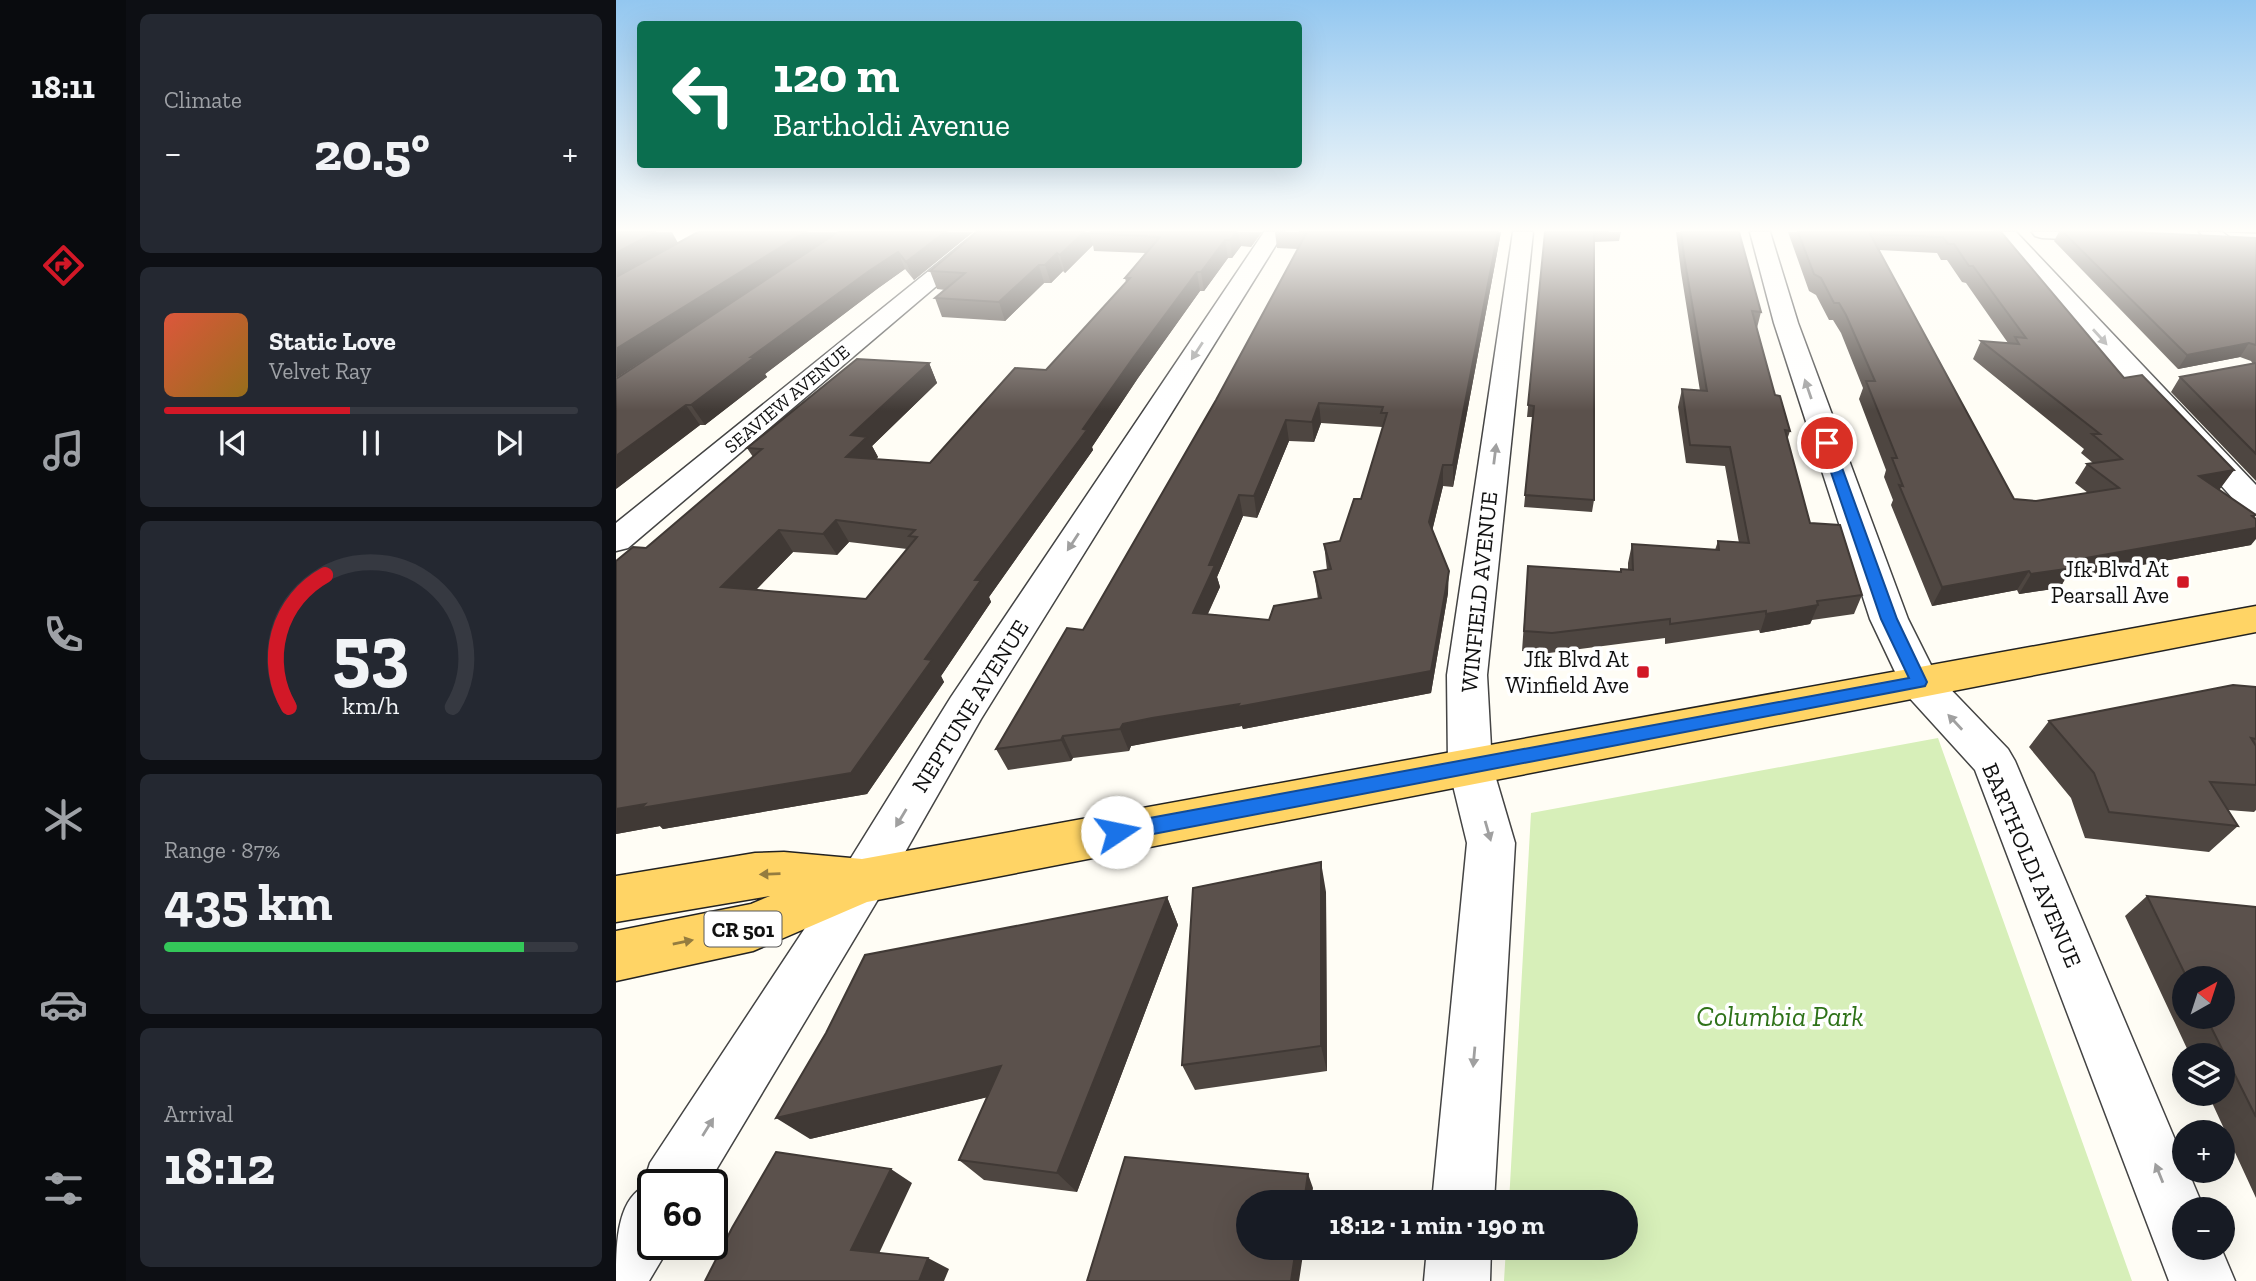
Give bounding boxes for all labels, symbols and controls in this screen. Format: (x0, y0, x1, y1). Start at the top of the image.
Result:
text: 120 m (773, 46, 899, 105)
icon: left (658, 49, 749, 140)
text: 18:11 (31, 68, 95, 106)
text: Climate (164, 86, 242, 114)
text: Bartholdi Avenue (773, 106, 1010, 144)
text: 20.5° (314, 121, 430, 183)
text: − (164, 130, 182, 176)
text: + (562, 130, 578, 176)
icon: directions (39, 241, 88, 290)
text: Static Love (269, 325, 396, 357)
one-way arrow (2091, 328, 2107, 345)
street label: SEAVIEW AVENUE (720, 340, 854, 458)
one-way arrow (1190, 341, 1203, 361)
text: Velvet Ray (269, 357, 371, 385)
one-way arrow (1802, 379, 1813, 400)
pin (1797, 413, 1857, 473)
icon: previous (214, 424, 252, 462)
icon: pause (352, 424, 390, 462)
icon: next (490, 424, 528, 462)
icon: arrive (1808, 424, 1846, 462)
icon: music (39, 426, 88, 475)
one-way arrow (1489, 443, 1500, 465)
street label: WINFIELD AVENUE (1455, 490, 1503, 694)
one-way arrow (1067, 532, 1080, 552)
place label: Jfk Blvd At Pearsall Ave (2051, 555, 2169, 609)
marker: Jfk Blvd At Pearsall Ave (2175, 574, 2191, 590)
text: 53 (333, 608, 409, 696)
icon: phone (39, 610, 88, 659)
street label: NEPTUNE AVENUE (906, 614, 1034, 798)
place label: Jfk Blvd At Winfield Ave (1505, 645, 1629, 699)
marker: Jfk Blvd At Winfield Ave (1635, 664, 1651, 680)
text: km/h (342, 689, 400, 719)
one-way arrow (1947, 713, 1963, 731)
street label: BARTHOLDI AVENUE (1976, 759, 2088, 971)
icon: climate (39, 795, 88, 844)
position arrow (1080, 795, 1154, 869)
one-way arrow (894, 808, 907, 827)
one-way arrow (1483, 820, 1494, 842)
text: Range · 87% (164, 836, 280, 864)
one-way arrow (759, 869, 781, 880)
text: 435 km (164, 871, 333, 933)
road number: CR 501 (704, 912, 782, 946)
one-way arrow (672, 936, 694, 947)
north arrow (2172, 966, 2235, 1029)
map controls (2172, 966, 2235, 1260)
icon: car (39, 980, 88, 1029)
park label: Columbia Park (1696, 1000, 1864, 1033)
button: layers (2172, 1043, 2235, 1106)
one-way arrow (1468, 1046, 1479, 1068)
text: Arrival (164, 1100, 233, 1128)
one-way arrow (702, 1117, 715, 1137)
button: + (2172, 1120, 2235, 1183)
text: 18:12 (164, 1135, 275, 1197)
one-way arrow (2153, 1163, 2164, 1184)
icon: filters (39, 1164, 88, 1213)
speed limit sign: 60 (637, 1169, 728, 1260)
button: − (2172, 1197, 2235, 1260)
text: 18:12 · 1 min · 190 m (1329, 1209, 1545, 1241)

